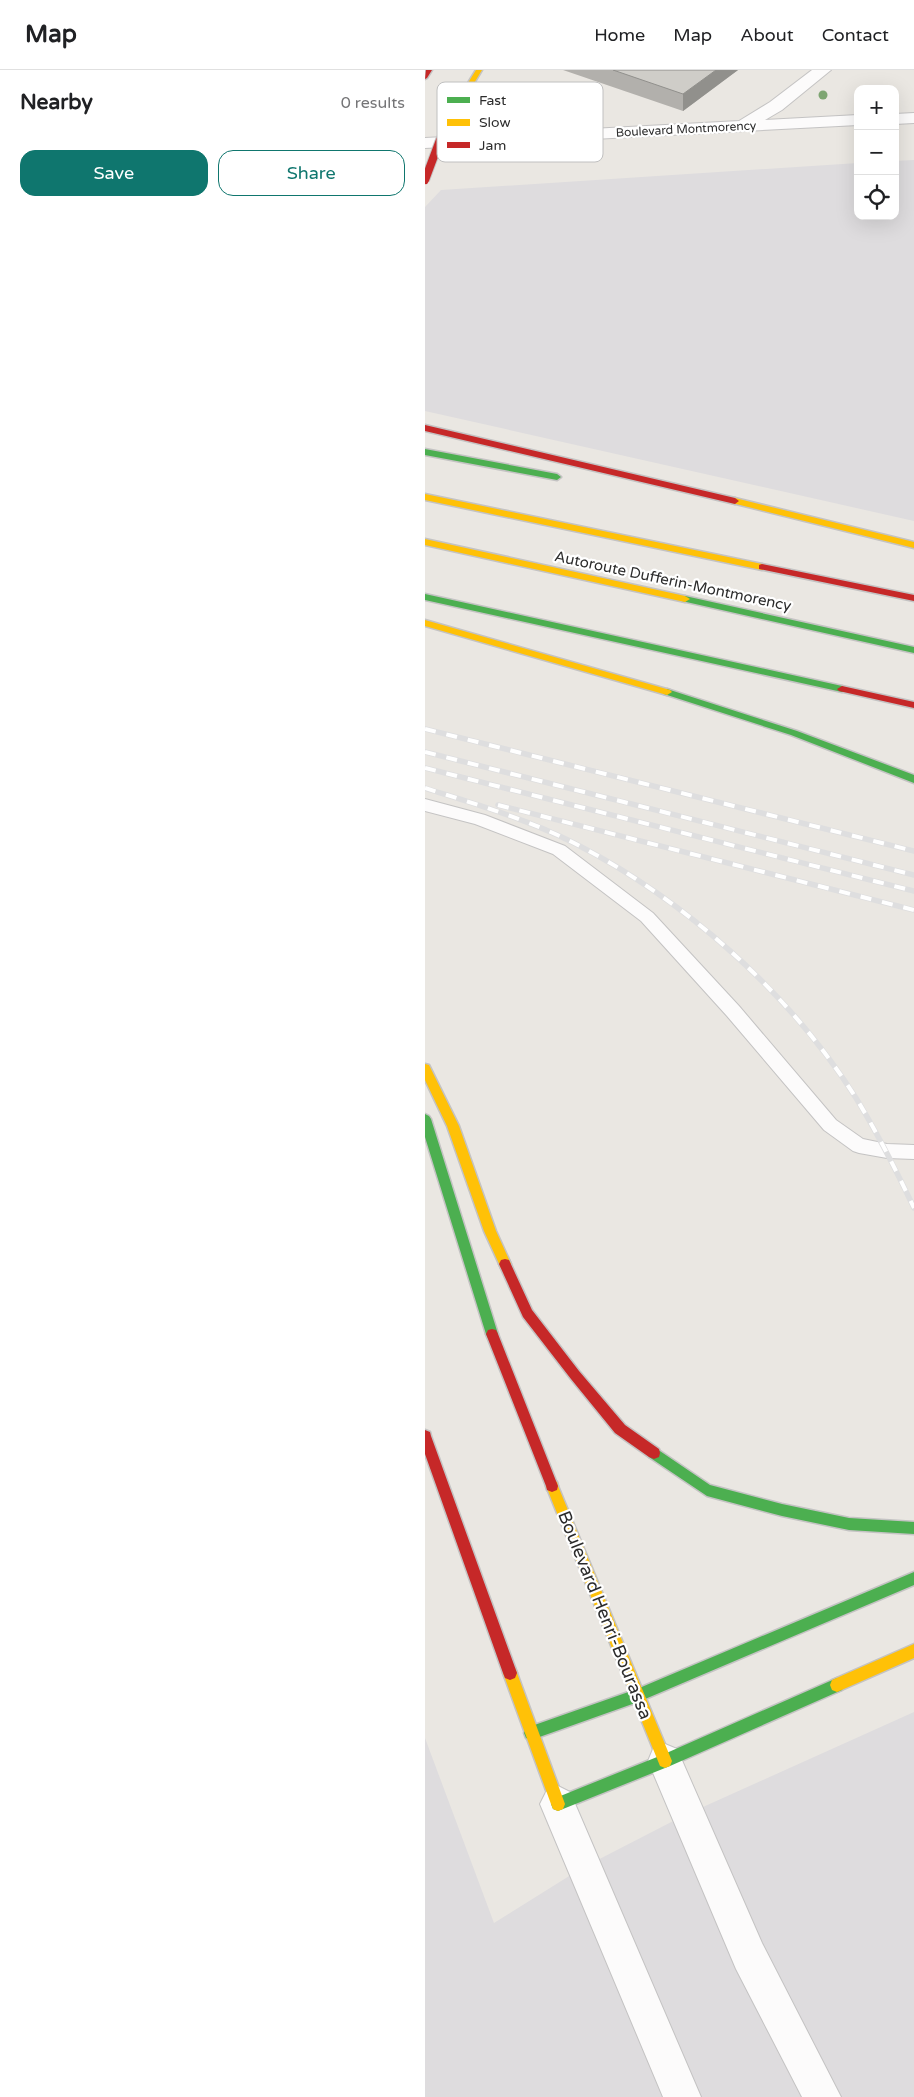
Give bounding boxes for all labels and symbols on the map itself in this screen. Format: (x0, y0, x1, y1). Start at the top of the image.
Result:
legend (437, 82, 603, 162)
text: Fast (479, 92, 507, 109)
text: Slow (479, 114, 511, 131)
street label: Boulevard Montmorency (615, 118, 757, 140)
text: Jam (479, 137, 506, 154)
street label: Autoroute Dufferin-Montmorency (553, 547, 793, 615)
street label: Boulevard Henri-Bourassa (553, 1508, 657, 1722)

